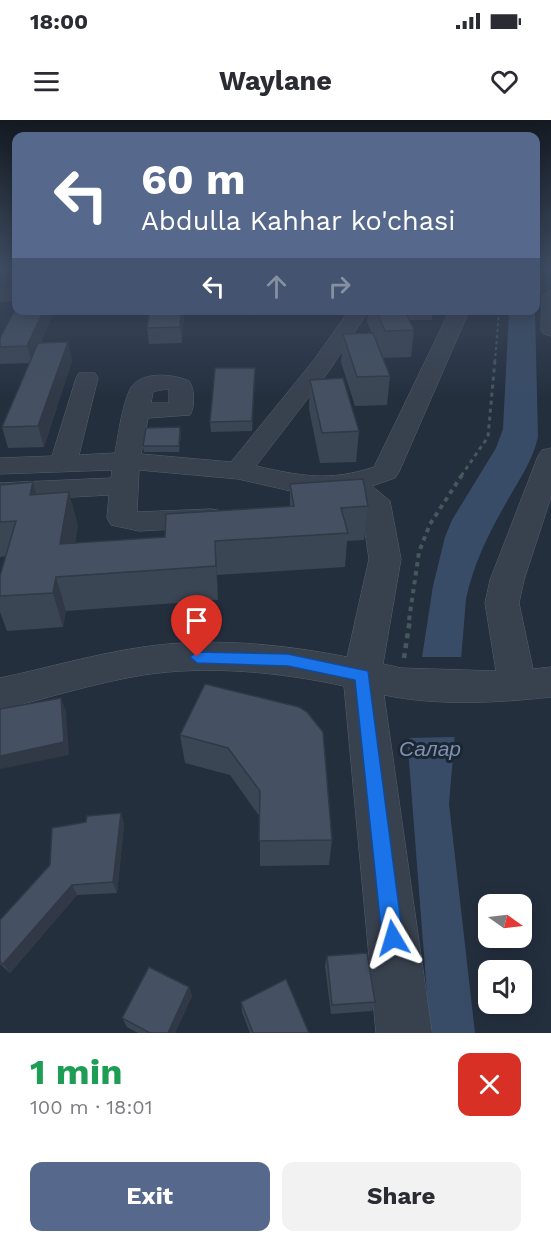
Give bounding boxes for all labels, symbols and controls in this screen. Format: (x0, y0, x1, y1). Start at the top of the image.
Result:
text: 18:00 (30, 9, 88, 34)
icon: menu (30, 65, 63, 98)
text: Waylane (219, 65, 332, 97)
icon: heart (488, 65, 521, 98)
text: 60 m (141, 155, 245, 204)
icon: left (42, 156, 120, 234)
text: Abdulla Kahhar ko'chasi (141, 205, 455, 237)
icon: left (197, 270, 230, 303)
icon: ahead (260, 270, 293, 303)
icon: right (323, 270, 356, 303)
pin (171, 595, 222, 657)
icon: arrive (180, 604, 213, 637)
water label: Салар (399, 736, 461, 761)
north arrow (478, 894, 532, 948)
map controls (478, 894, 532, 1014)
position arrow (361, 906, 425, 970)
button: sound (478, 960, 532, 1014)
text: 1 min (30, 1051, 122, 1093)
button: close (458, 1053, 521, 1116)
text: 100 m · 18:01 (30, 1095, 153, 1119)
button: Exit (30, 1162, 270, 1231)
button: Share (282, 1162, 521, 1231)

